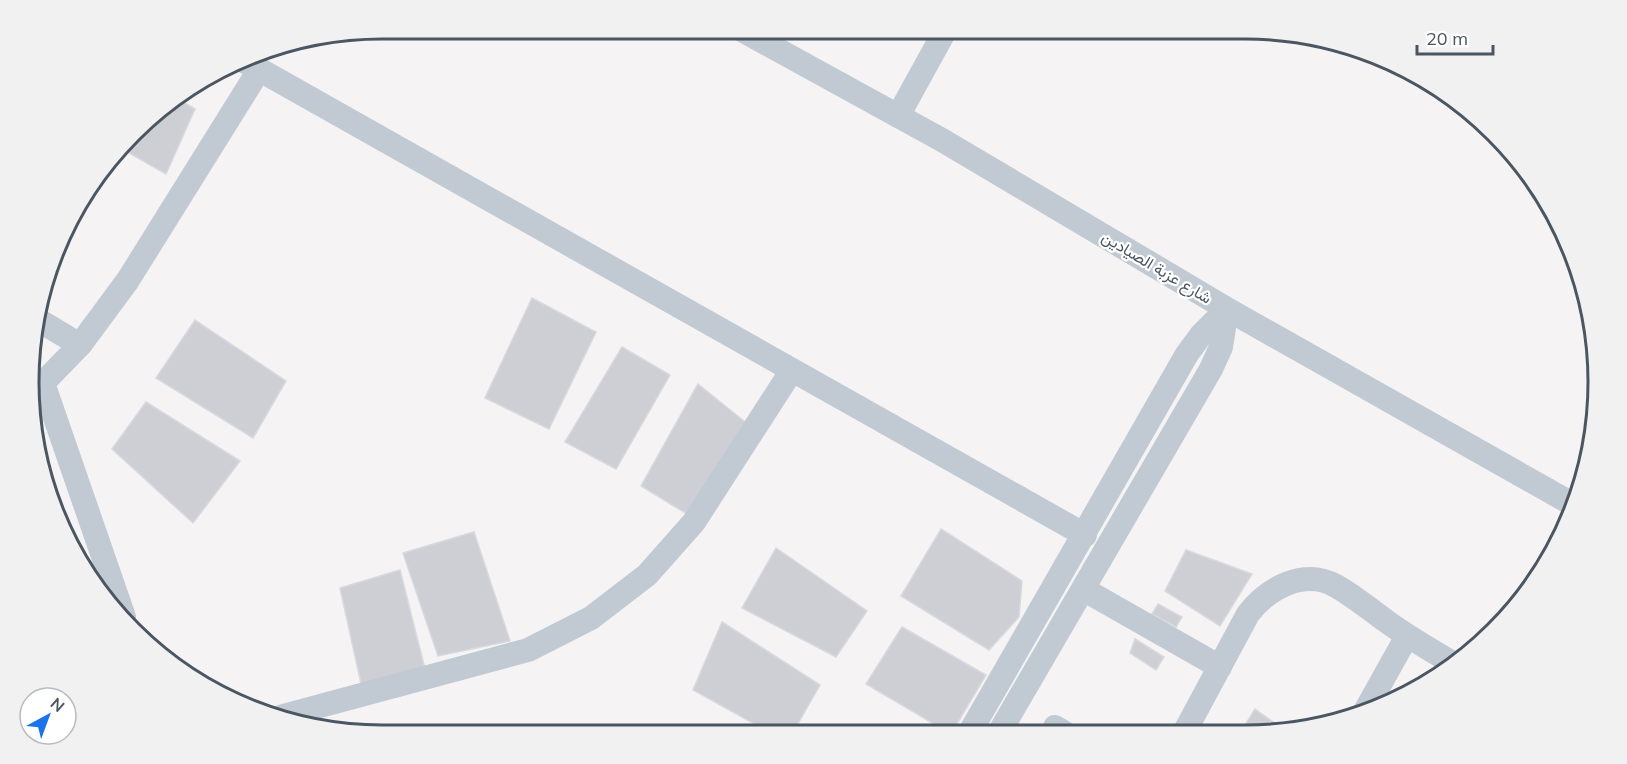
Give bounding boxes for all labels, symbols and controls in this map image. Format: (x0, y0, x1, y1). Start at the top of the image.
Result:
scale bar (1417, 18, 1494, 56)
text: 20 m (1426, 27, 1468, 50)
street label: شارع عزبة الصيادين (1097, 226, 1216, 309)
north arrow (18, 686, 78, 746)
text: N (47, 693, 69, 716)

